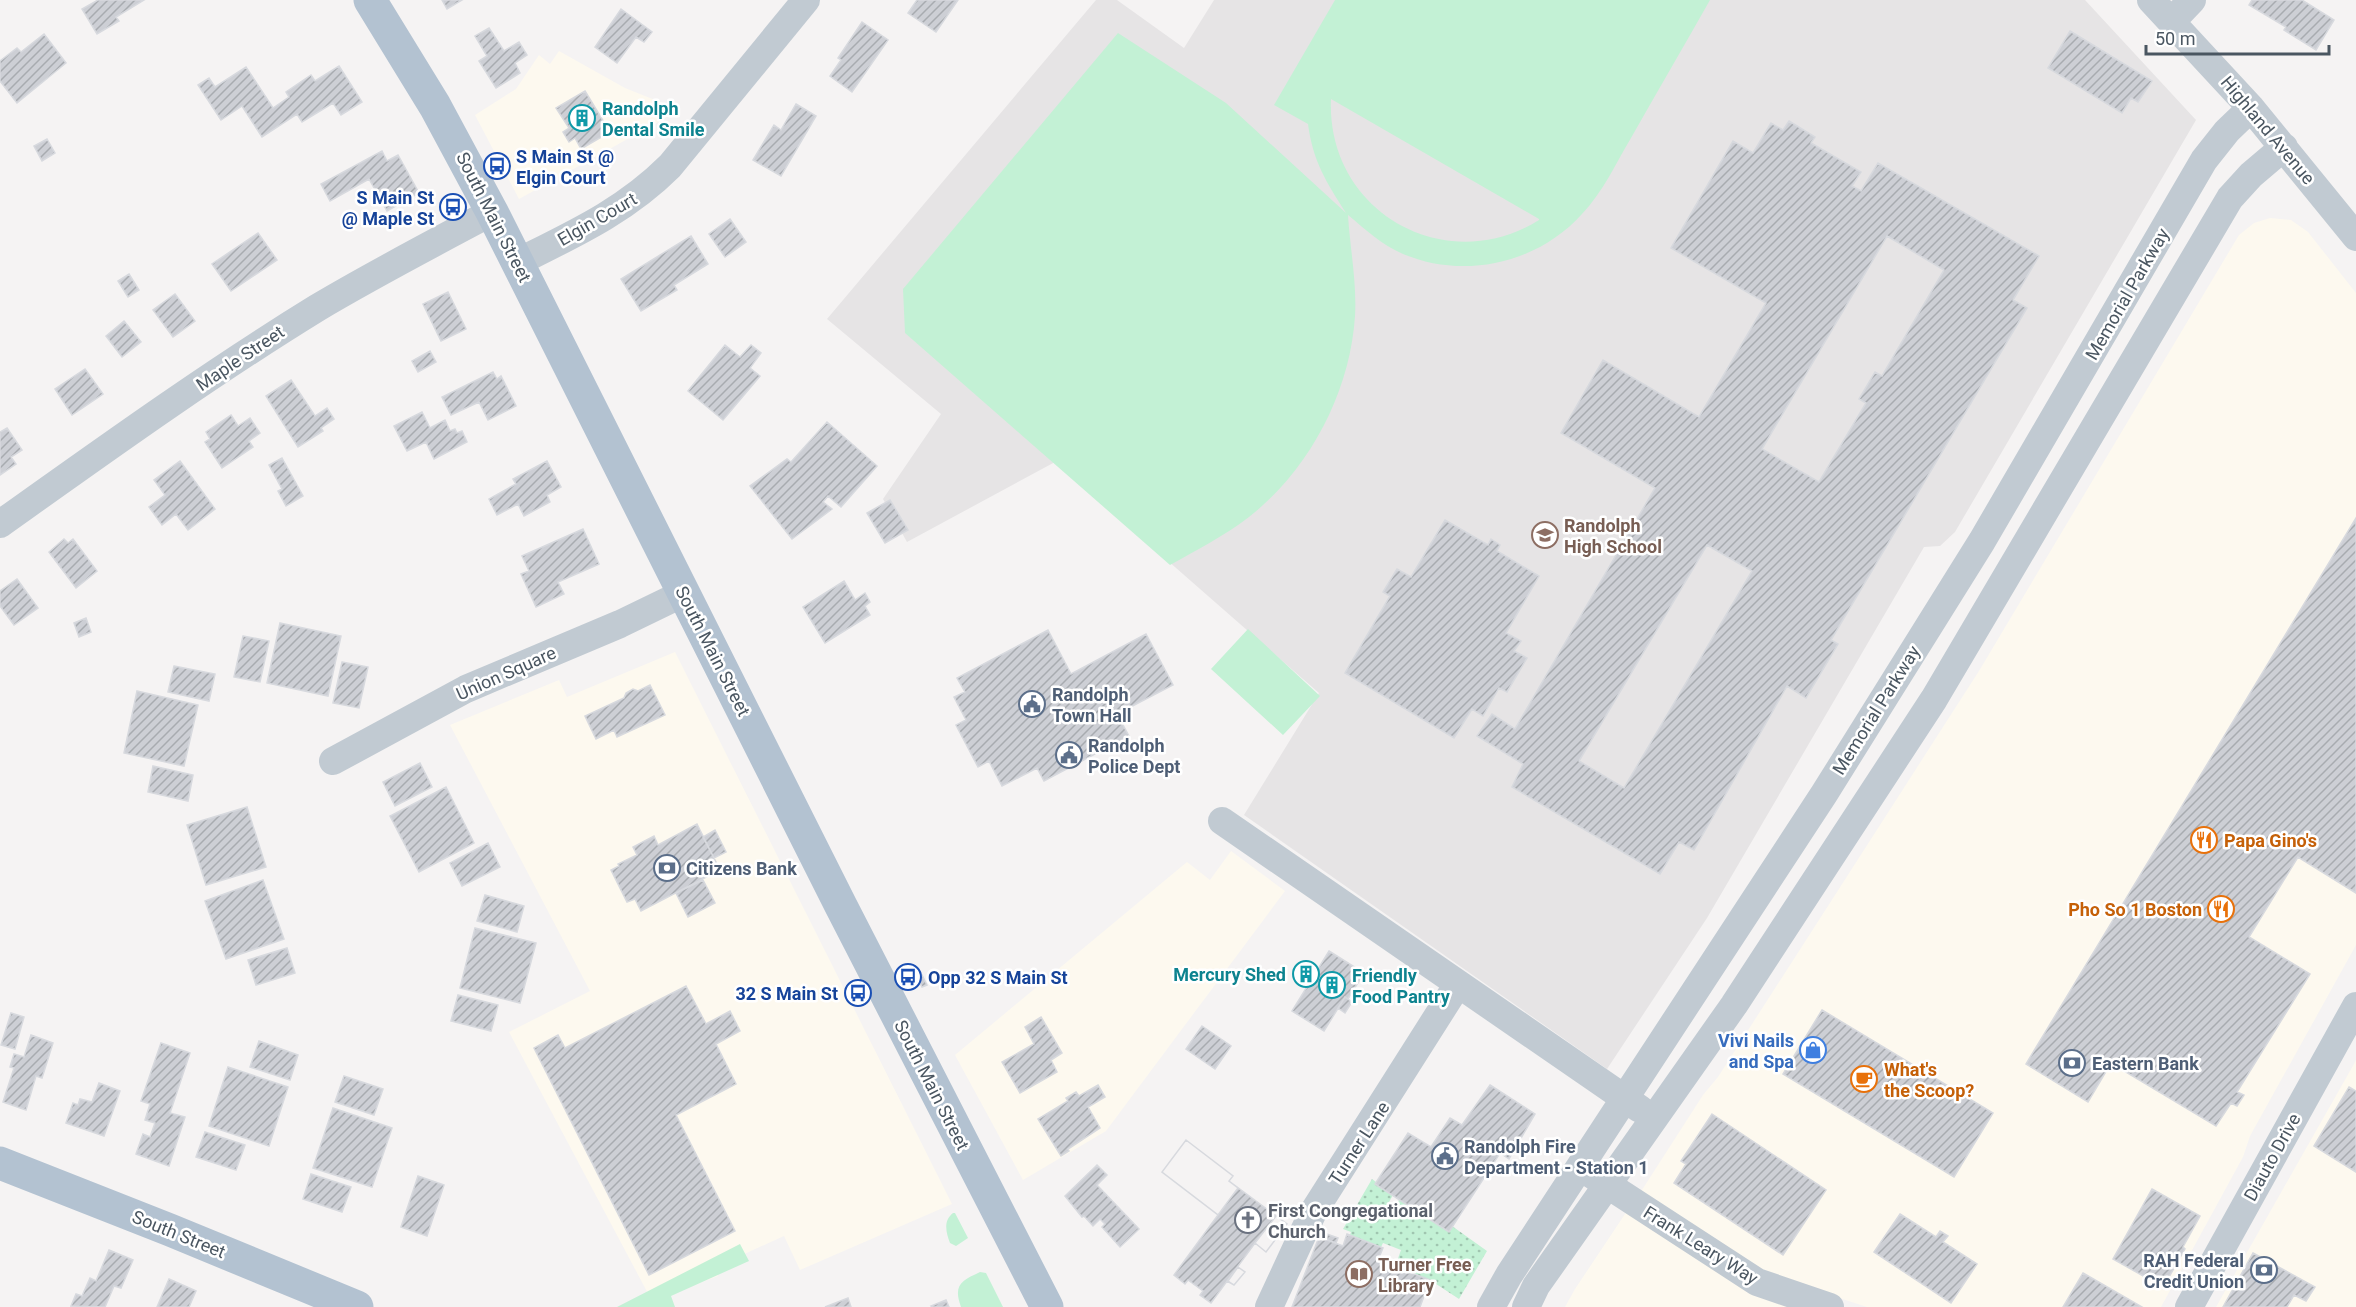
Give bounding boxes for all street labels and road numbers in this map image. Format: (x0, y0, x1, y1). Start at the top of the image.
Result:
street label: Highland Avenue (2217, 72, 2319, 188)
street label: South Main Street (452, 149, 536, 286)
street label: Elgin Court (554, 188, 640, 250)
street label: Memorial Parkway (2081, 224, 2173, 364)
street label: Maple Street (192, 321, 288, 395)
street label: South Main Street (671, 583, 755, 720)
street label: Memorial Parkway (1828, 641, 1924, 778)
street label: Union Square (453, 642, 559, 704)
street label: South Main Street (890, 1017, 974, 1154)
street label: Turner Lane (1324, 1097, 1394, 1189)
street label: Diauto Drive (2239, 1110, 2305, 1204)
street label: Frank Leary Way (1640, 1201, 1762, 1289)
street label: South Street (129, 1206, 229, 1262)

